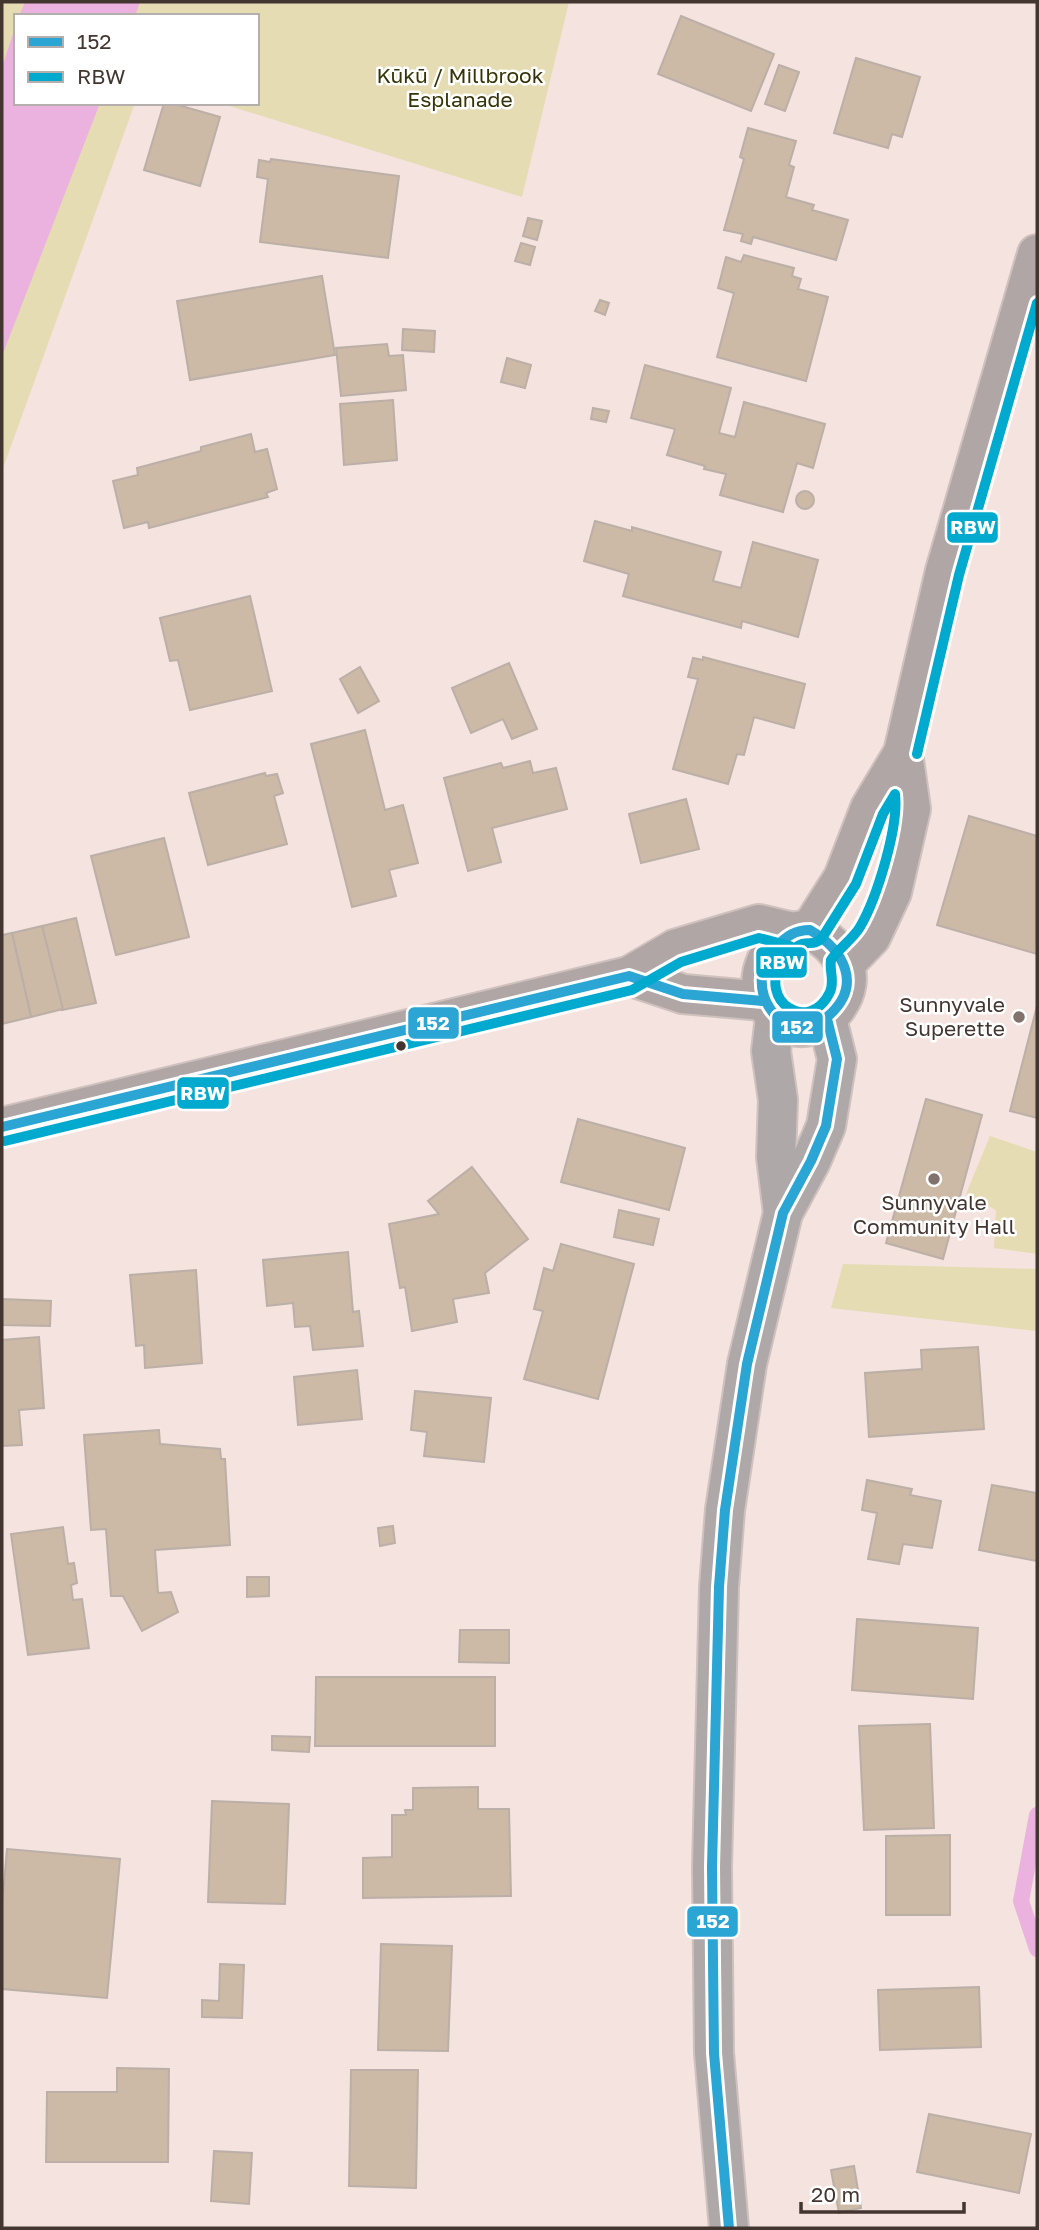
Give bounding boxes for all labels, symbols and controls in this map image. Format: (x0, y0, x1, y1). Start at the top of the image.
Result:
legend (14, 14, 259, 105)
text: 152 (77, 28, 112, 54)
park label: Kūkū / Millbrook Esplanade (376, 62, 544, 112)
text: RBW (77, 63, 125, 89)
line badge: RBW (946, 511, 999, 544)
text: RBW (950, 515, 996, 538)
line badge: RBW (755, 946, 808, 979)
text: RBW (759, 950, 805, 973)
place label: Sunnyvale Superette (899, 991, 1005, 1041)
line badge: 152 (407, 1006, 460, 1040)
marker: Sunnyvale Superette (1011, 1009, 1027, 1025)
line badge: 152 (771, 1010, 824, 1044)
text: 152 (417, 1011, 449, 1034)
text: 152 (781, 1015, 813, 1038)
unlabelled marker (394, 1039, 408, 1053)
line badge: RBW (176, 1076, 230, 1110)
text: RBW (180, 1081, 226, 1104)
marker: Sunnyvale Community Hall (926, 1171, 942, 1187)
place label: Sunnyvale Community Hall (853, 1189, 1015, 1239)
line badge: 152 (686, 1905, 739, 1938)
text: 152 (697, 1909, 729, 1932)
scale bar (801, 2170, 964, 2214)
text: 20 m (811, 2181, 860, 2207)

